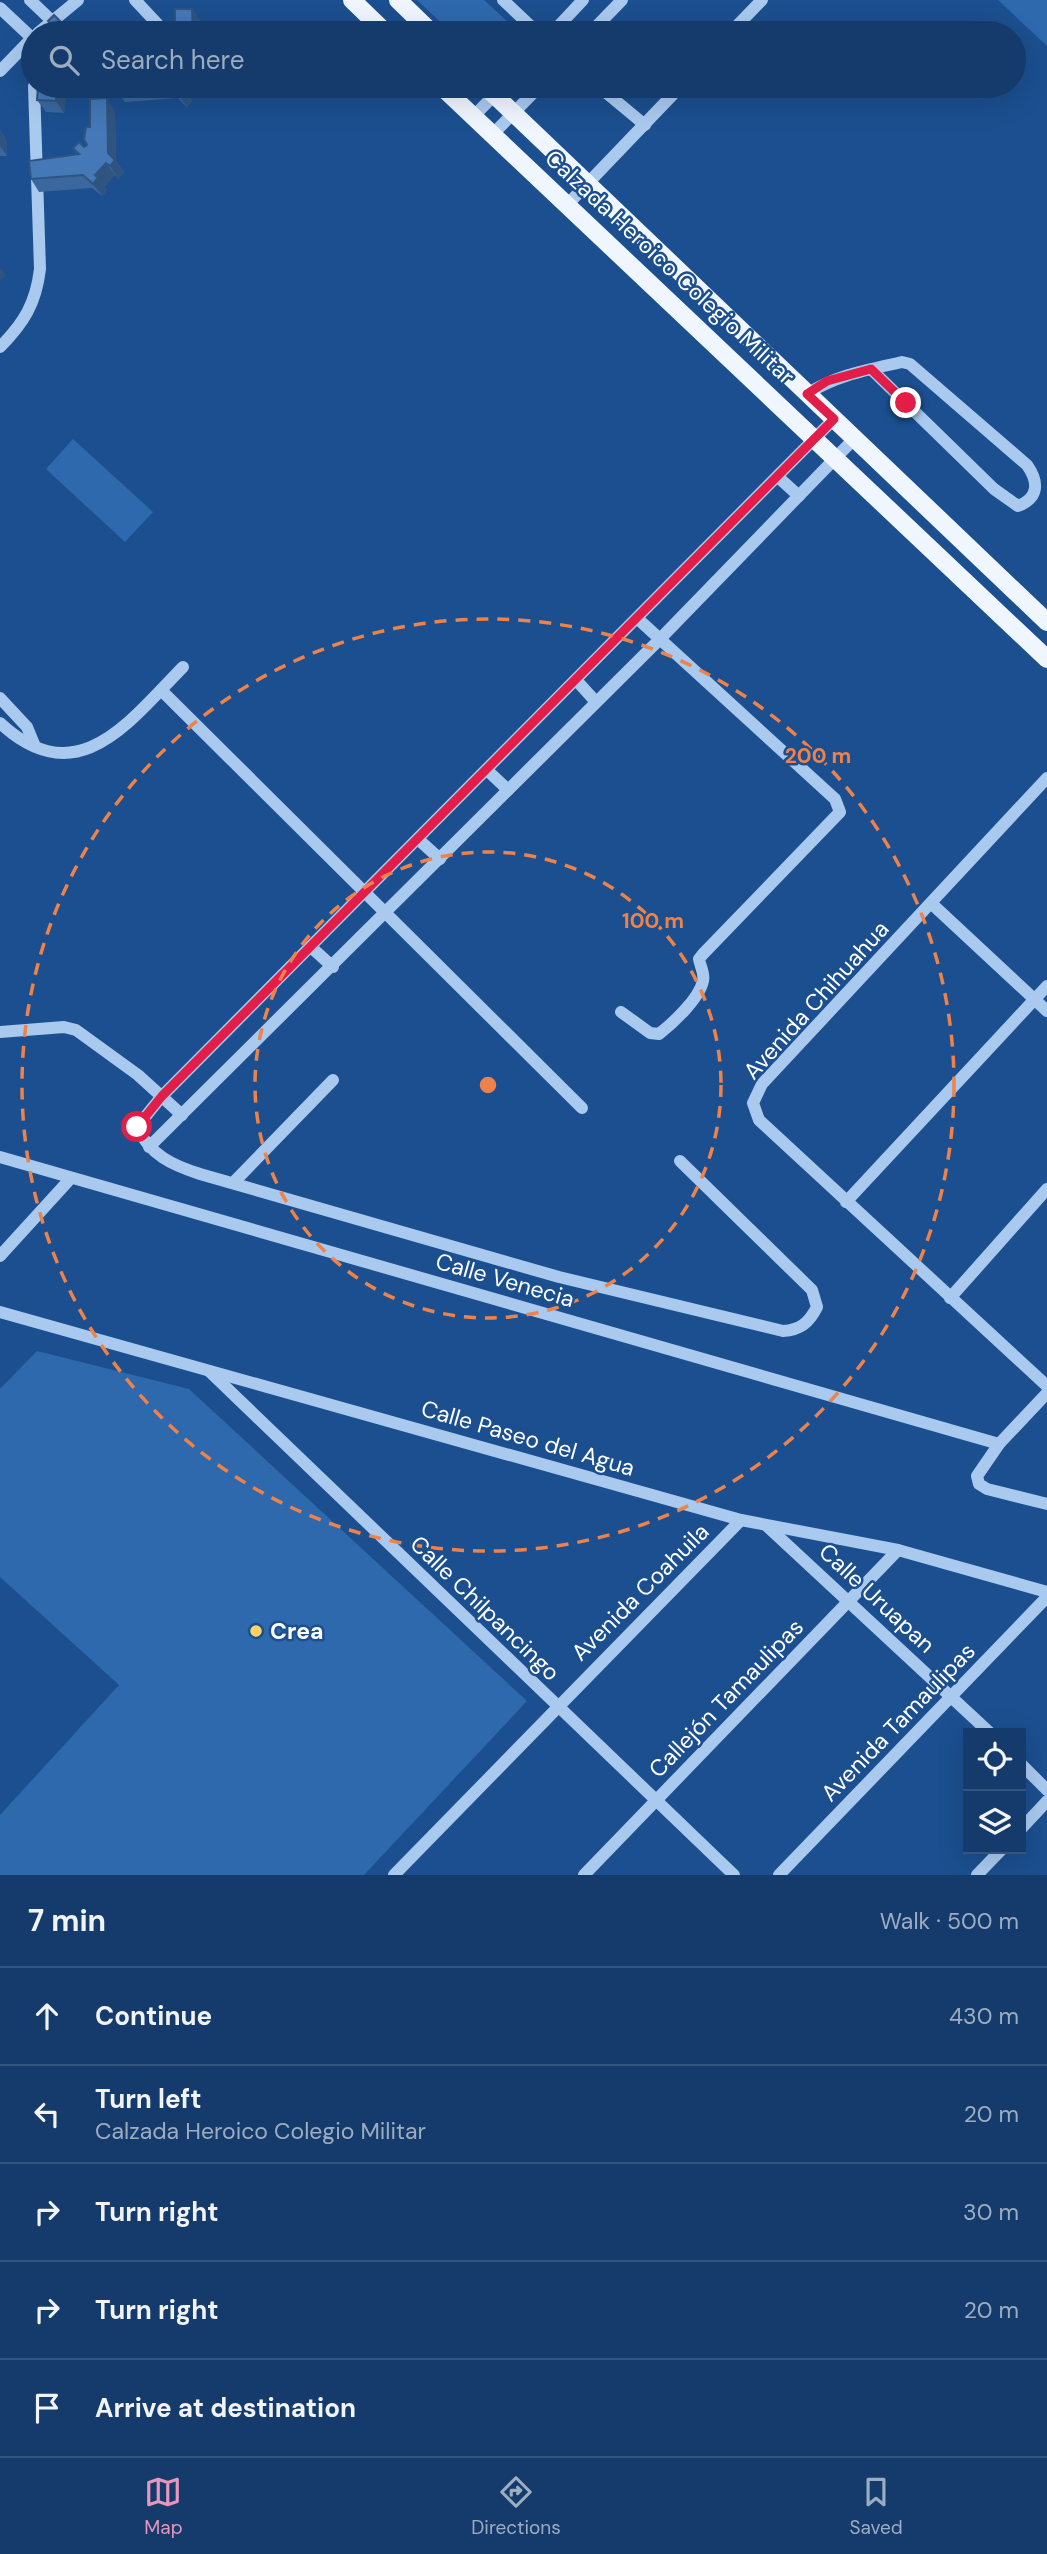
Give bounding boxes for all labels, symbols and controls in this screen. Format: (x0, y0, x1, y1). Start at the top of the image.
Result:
search box (21, 21, 1026, 98)
icon: search (45, 41, 83, 79)
text: Search here (101, 43, 244, 77)
street label: Calzada Heroico Colegio Militar (539, 143, 801, 391)
route end (890, 387, 921, 418)
text: 200 m (785, 742, 851, 770)
text: 100 m (622, 907, 684, 935)
street label: Avenida Chihuahua (737, 914, 895, 1086)
centre of rings (476, 1073, 500, 1097)
route start (121, 1111, 152, 1142)
street label: Calle Venecia (432, 1246, 578, 1314)
street label: Calle Paseo del Agua (418, 1393, 638, 1483)
street label: Avenida Coahuila (565, 1517, 715, 1667)
street label: Calle Chilpancingo (404, 1529, 566, 1687)
street label: Calle Uruapan (813, 1537, 941, 1659)
street label: Callejón Tamaulipas (642, 1612, 810, 1784)
place label: Crea (270, 1616, 324, 1646)
marker: Crea (248, 1623, 264, 1639)
street label: Avenida Tamaulipas (814, 1636, 982, 1808)
map controls (963, 1728, 1026, 1854)
button: locate (963, 1728, 1026, 1791)
button: layers (963, 1791, 1026, 1854)
text: 7 min (28, 1901, 106, 1940)
text: Walk · 500 m (880, 1906, 1019, 1936)
icon: ahead (28, 1997, 66, 2035)
text: Continue (95, 1999, 212, 2033)
text: 430 m (949, 2001, 1019, 2031)
text: Turn left (95, 2082, 202, 2116)
icon: left (28, 2095, 66, 2133)
text: 20 m (964, 2099, 1019, 2129)
text: Calzada Heroico Colegio Militar (95, 2116, 426, 2146)
icon: right (28, 2193, 66, 2231)
text: Turn right (95, 2195, 219, 2229)
text: 30 m (963, 2197, 1019, 2227)
icon: right (28, 2291, 66, 2329)
text: Turn right (95, 2293, 219, 2327)
text: 20 m (964, 2295, 1019, 2325)
icon: arrive (28, 2389, 66, 2427)
text: Arrive at destination (95, 2391, 356, 2425)
tab: Map (144, 2473, 183, 2540)
tab: Directions (471, 2473, 561, 2540)
tab: Saved (849, 2473, 903, 2540)

